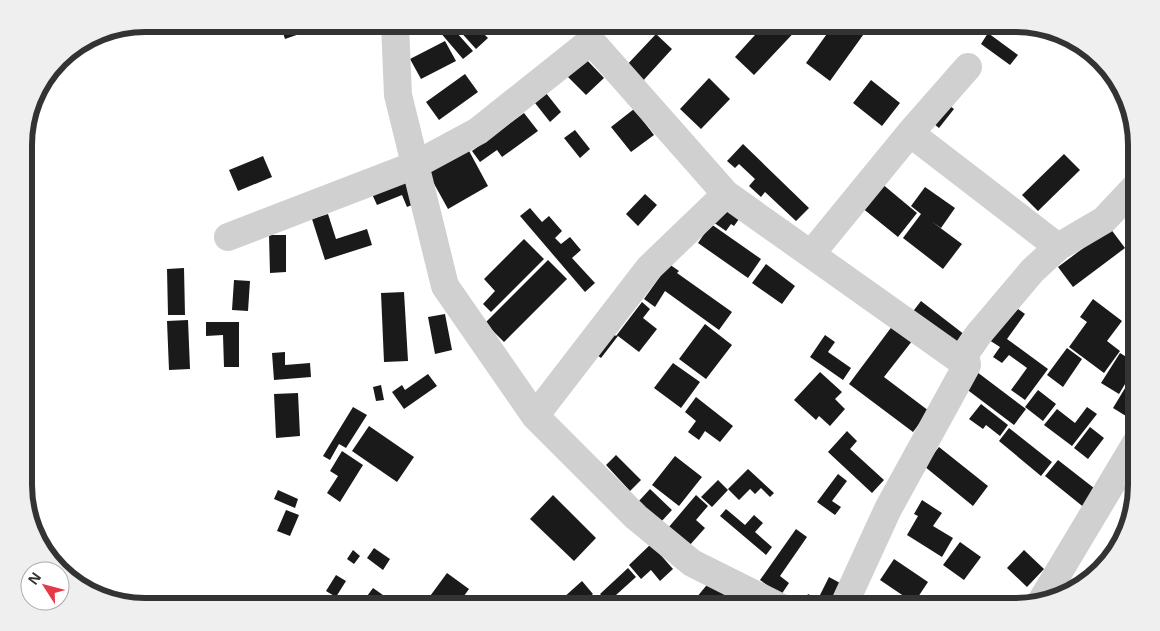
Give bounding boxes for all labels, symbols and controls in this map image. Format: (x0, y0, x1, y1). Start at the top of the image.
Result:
north arrow (20, 561, 70, 611)
text: N (23, 568, 45, 588)

